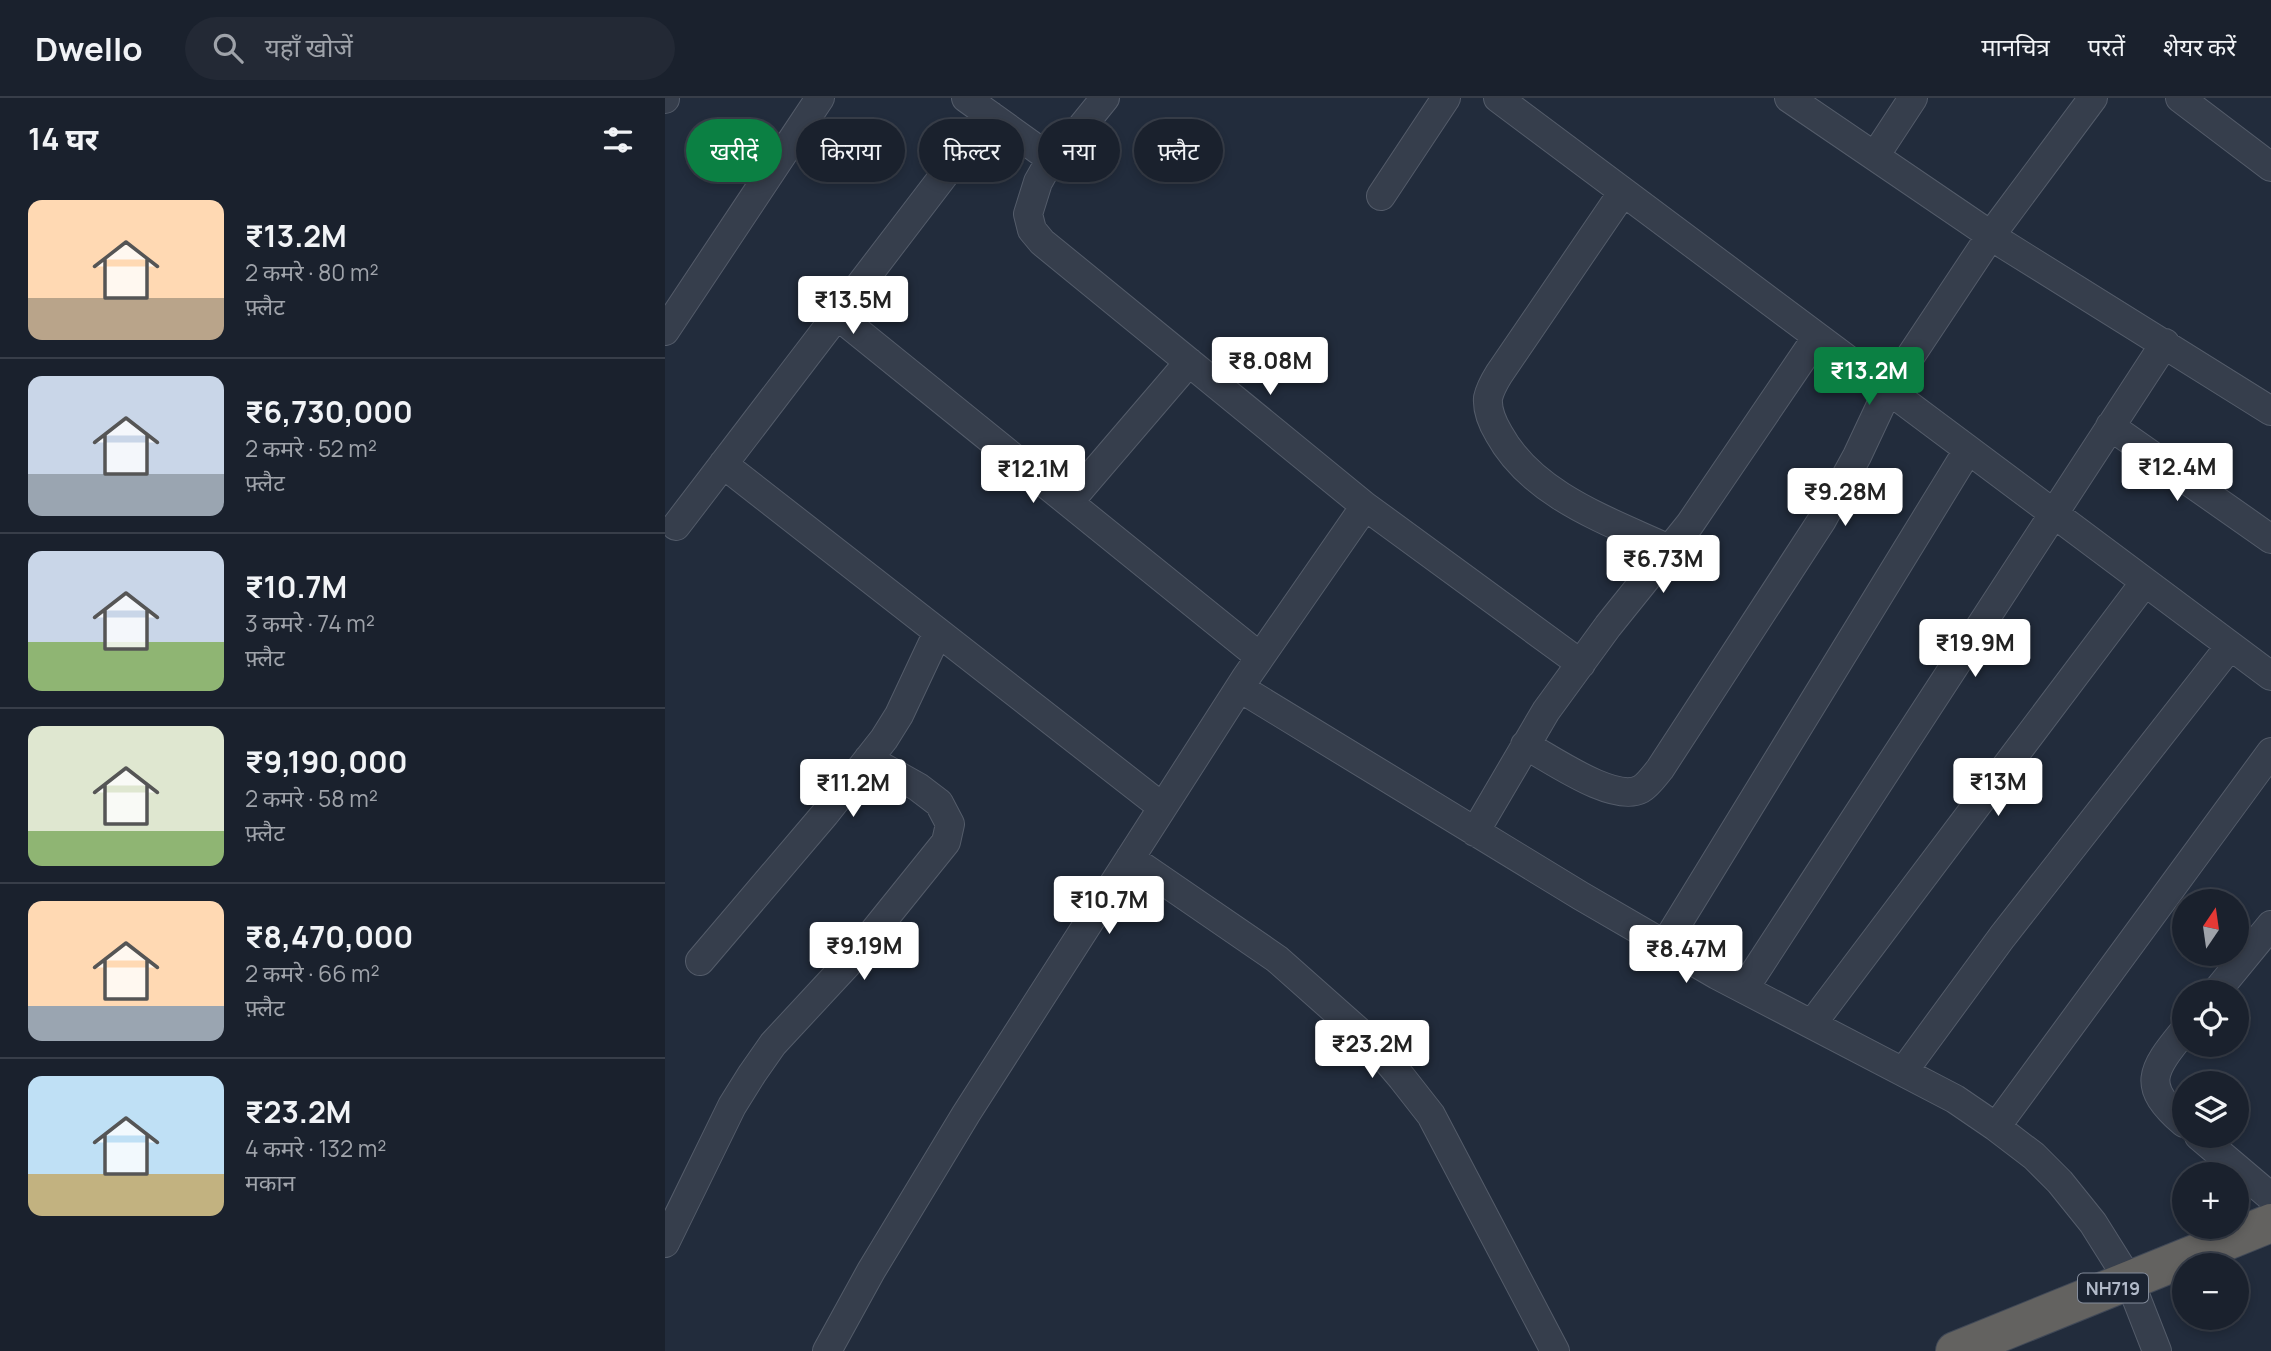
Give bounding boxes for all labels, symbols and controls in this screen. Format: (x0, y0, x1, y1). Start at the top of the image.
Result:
search box (185, 17, 675, 80)
text: Dwello (35, 26, 143, 71)
icon: search (209, 29, 247, 67)
text: यहाँ खोजें (265, 29, 353, 65)
text: मानचित्र (1981, 30, 2050, 63)
text: परतें (2088, 30, 2125, 63)
text: शेयर करें (2163, 30, 2236, 63)
text: 14 घर (28, 118, 98, 159)
chip: खरीदें (686, 119, 782, 182)
chip: किराया (796, 119, 905, 182)
chip: फ़िल्टर (919, 119, 1024, 182)
chip: नया (1038, 119, 1120, 182)
chip: फ़्लैट (1134, 119, 1223, 182)
icon: filters (599, 121, 637, 159)
text: ₹13.2M (245, 215, 347, 256)
icon: home (84, 228, 168, 312)
text: 2 कमरे · 80 m² (245, 256, 379, 288)
pin: ₹13.5M (796, 276, 910, 336)
text: ₹13.5M (814, 283, 892, 315)
text: फ़्लैट (245, 290, 285, 322)
pin: ₹8.08M (1213, 338, 1327, 397)
text: ₹8.08M (1228, 344, 1312, 376)
pin: ₹13.2M (1812, 348, 1926, 407)
text: ₹13.2M (1830, 354, 1908, 386)
text: ₹6,730,000 (245, 391, 413, 432)
icon: home (84, 404, 168, 488)
text: 2 कमरे · 52 m² (245, 432, 377, 464)
pin: ₹12.4M (2120, 444, 2234, 503)
pin: ₹12.1M (976, 446, 1090, 505)
text: ₹12.4M (2138, 450, 2216, 482)
text: ₹12.1M (997, 452, 1069, 484)
text: फ़्लैट (245, 466, 285, 498)
pin: ₹9.28M (1788, 468, 1902, 528)
text: ₹9.28M (1804, 475, 1886, 507)
pin: ₹6.73M (1606, 536, 1720, 595)
text: ₹6.73M (1623, 542, 1703, 574)
text: ₹10.7M (245, 566, 347, 607)
icon: home (84, 579, 168, 663)
text: 3 कमरे · 74 m² (245, 607, 375, 639)
pin: ₹19.9M (1918, 620, 2032, 679)
text: ₹19.9M (1935, 626, 2015, 658)
text: फ़्लैट (245, 641, 285, 673)
text: ₹9,190,000 (245, 741, 407, 782)
icon: home (84, 754, 168, 838)
pin: ₹13M (1957, 758, 2039, 818)
pin: ₹11.2M (796, 760, 910, 819)
text: ₹13M (1969, 765, 2027, 797)
text: ₹11.2M (816, 766, 890, 798)
text: 2 कमरे · 58 m² (245, 782, 378, 814)
text: फ़्लैट (245, 816, 285, 848)
pin: ₹10.7M (1052, 876, 1166, 936)
text: ₹10.7M (1070, 883, 1148, 915)
north arrow (2172, 889, 2249, 966)
map controls (2172, 889, 2249, 1330)
text: ₹8,470,000 (245, 916, 413, 957)
pin: ₹9.19M (807, 922, 921, 982)
pin: ₹8.47M (1629, 926, 1743, 985)
icon: home (84, 929, 168, 1013)
text: ₹9.19M (826, 929, 902, 961)
text: ₹8.47M (1645, 932, 1727, 964)
text: 2 कमरे · 66 m² (245, 957, 380, 989)
button: locate (2172, 980, 2249, 1057)
text: फ़्लैट (245, 991, 285, 1023)
pin: ₹23.2M (1315, 1020, 1429, 1080)
text: ₹23.2M (1331, 1027, 1413, 1059)
button: layers (2172, 1071, 2249, 1148)
text: ₹23.2M (245, 1091, 351, 1132)
icon: home (84, 1104, 168, 1188)
text: 4 कमरे · 132 m² (245, 1132, 387, 1164)
button: + (2172, 1162, 2249, 1239)
text: मकान (245, 1166, 295, 1198)
button: − (2172, 1253, 2249, 1330)
road number: NH719 (2078, 1274, 2148, 1302)

